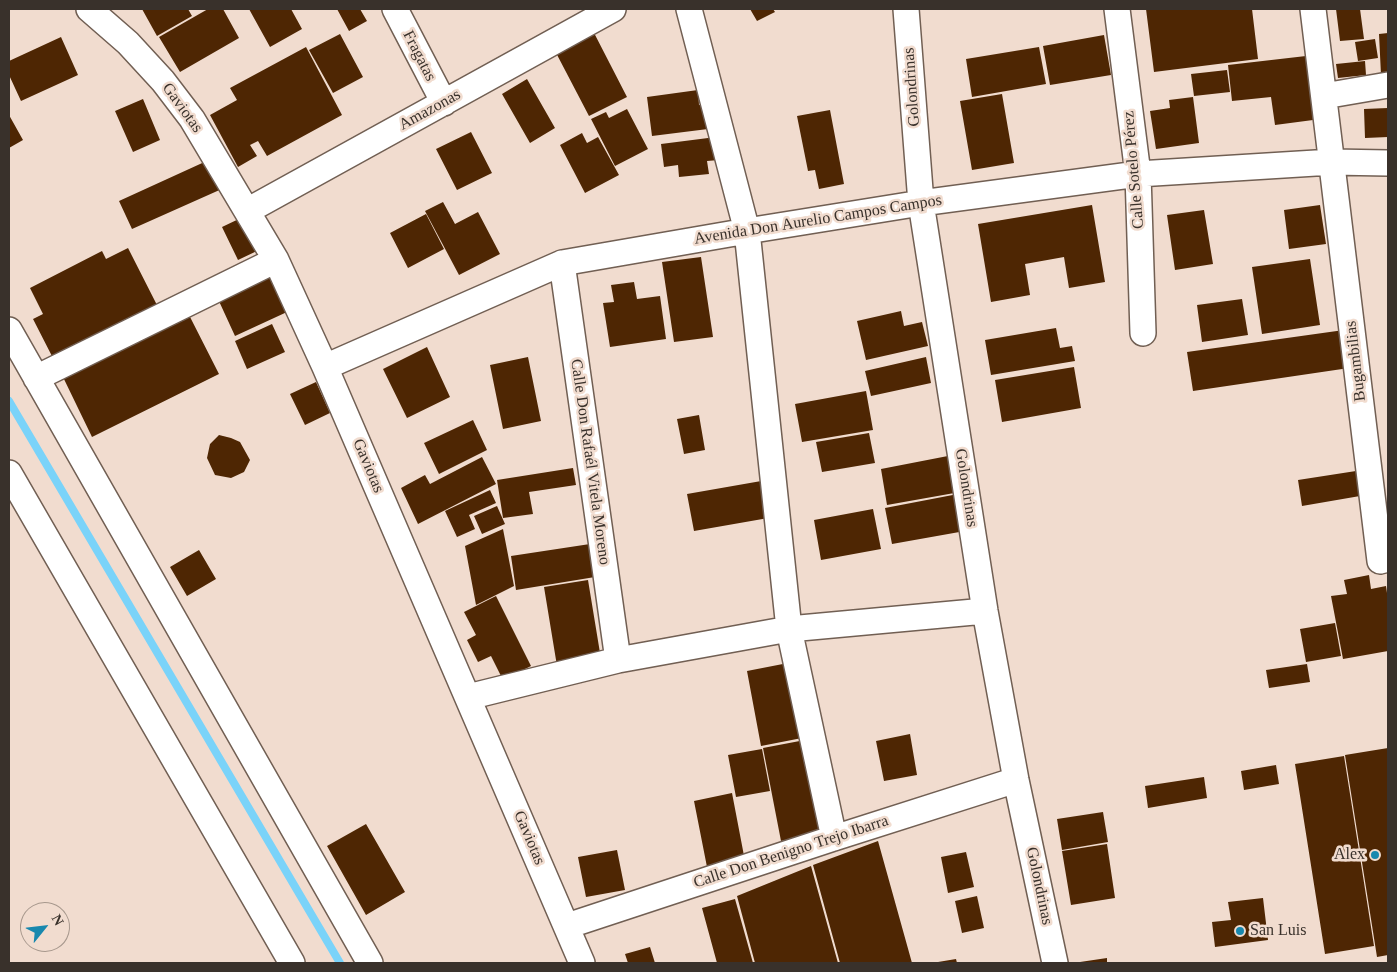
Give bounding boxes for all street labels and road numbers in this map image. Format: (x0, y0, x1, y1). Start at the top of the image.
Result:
street label: Fragatas (398, 27, 440, 85)
street label: Golondrinas (900, 47, 924, 127)
street label: Gaviotas (158, 79, 206, 137)
street label: Amazonas (396, 85, 464, 135)
street label: Calle Sotelo Pérez (1119, 110, 1149, 230)
street label: Avenida Don Aurelio Campos Campos (693, 191, 943, 249)
street label: Bugambilias (1342, 320, 1370, 402)
street label: Calle Don Rafaél Vitela Moreno (566, 358, 614, 566)
street label: Gaviotas (348, 436, 388, 496)
street label: Golondrinas (950, 447, 982, 529)
street label: Gaviotas (509, 808, 549, 868)
street label: Calle Don Benigno Trejo Ibarra (691, 811, 891, 893)
street label: Golondrinas (1021, 845, 1057, 927)

